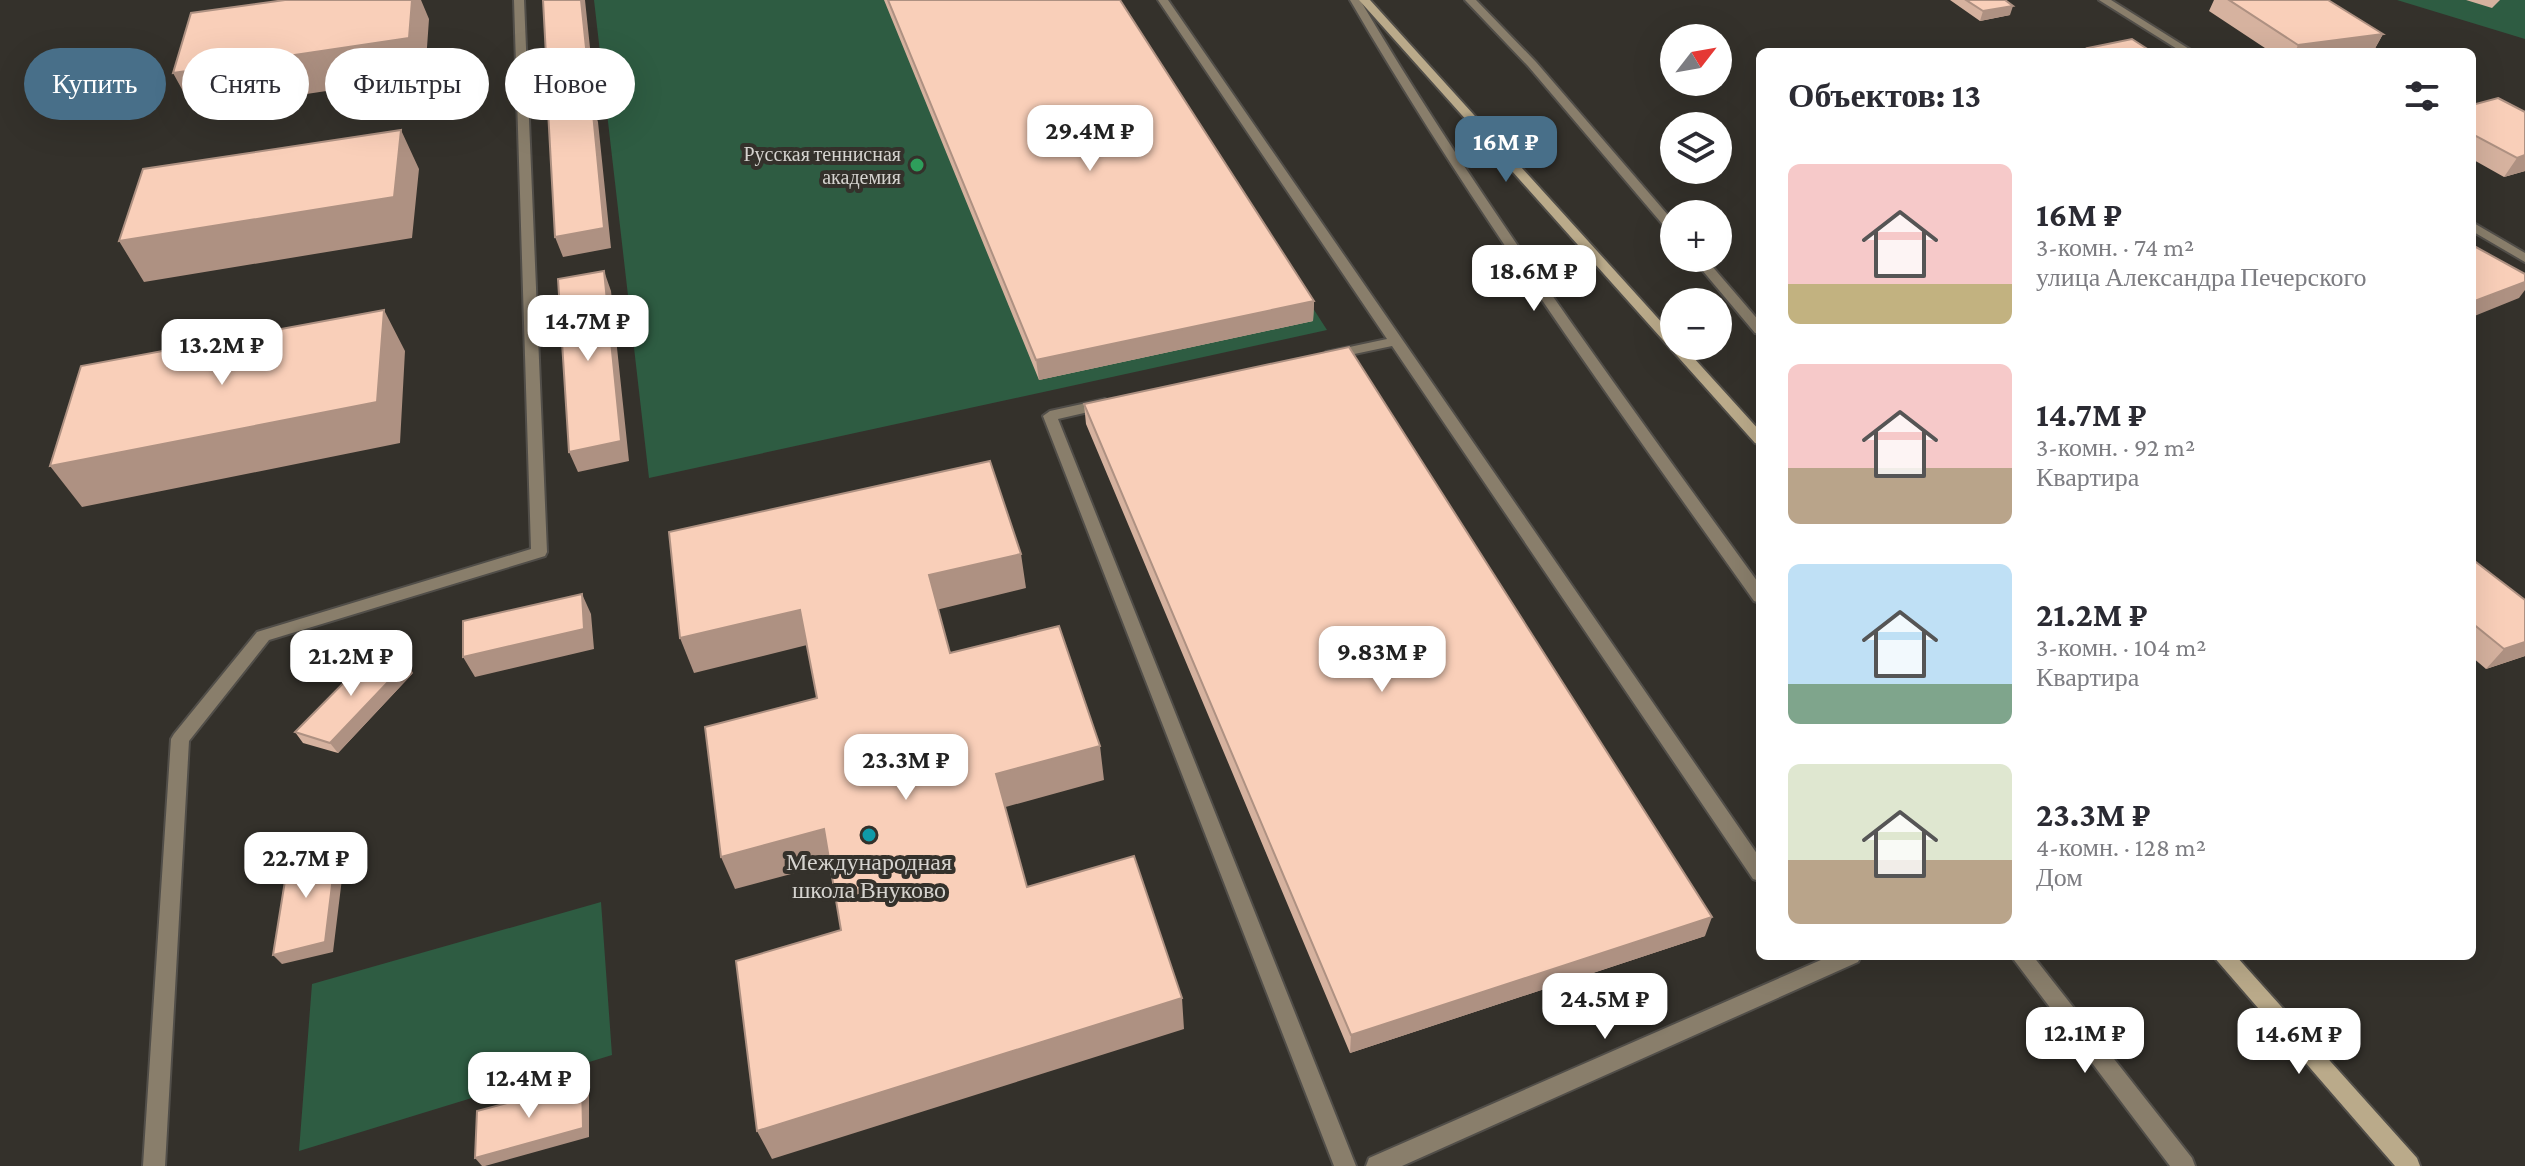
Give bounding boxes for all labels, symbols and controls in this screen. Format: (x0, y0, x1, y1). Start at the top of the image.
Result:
north arrow (1660, 24, 1732, 96)
map controls (1660, 24, 1732, 360)
chip: Купить (24, 48, 166, 120)
chip: Снять (182, 48, 309, 120)
chip: Фильтры (325, 48, 489, 120)
chip: Новое (505, 48, 635, 120)
icon: filters (2400, 74, 2444, 118)
text: Объектов: 13 (1788, 77, 1981, 114)
pin: 29.4M ₽ (1016, 105, 1164, 173)
button: layers (1660, 112, 1732, 184)
text: 29.4M ₽ (1045, 116, 1135, 145)
pin: 16M ₽ (1450, 116, 1562, 184)
text: 16M ₽ (1473, 127, 1539, 156)
place label: Русская теннисная академия (744, 143, 901, 189)
marker: Русская теннисная академия (908, 156, 926, 174)
icon: home (1852, 196, 1948, 292)
text: 16M ₽ (2036, 196, 2122, 233)
button: + (1660, 200, 1732, 272)
text: 3-комн. · 74 m² (2036, 233, 2194, 262)
pin: 18.6M ₽ (1460, 245, 1608, 313)
text: 18.6M ₽ (1490, 256, 1578, 285)
text: улица Александра Печерского (2036, 263, 2366, 292)
button: − (1660, 288, 1732, 360)
pin: 14.7M ₽ (514, 295, 662, 363)
text: 14.7M ₽ (546, 306, 630, 335)
pin: 13.2M ₽ (148, 319, 296, 387)
text: 13.2M ₽ (180, 330, 264, 359)
icon: home (1852, 396, 1948, 492)
text: 14.7M ₽ (2036, 396, 2147, 433)
text: 3-комн. · 92 m² (2036, 433, 2195, 462)
text: Квартира (2036, 463, 2139, 492)
icon: home (1852, 596, 1948, 692)
text: 21.2M ₽ (2036, 596, 2148, 633)
pin: 9.83M ₽ (1308, 626, 1456, 694)
pin: 21.2M ₽ (277, 630, 425, 698)
text: 3-комн. · 104 m² (2036, 633, 2206, 662)
text: 9.83M ₽ (1337, 637, 1427, 666)
text: 21.2M ₽ (308, 641, 394, 670)
text: Квартира (2036, 663, 2139, 692)
pin: 23.3M ₽ (832, 734, 980, 802)
text: 23.3M ₽ (862, 745, 950, 774)
icon: home (1852, 796, 1948, 892)
text: 23.3M ₽ (2036, 796, 2151, 833)
marker: Международная школа Внуково (860, 826, 878, 844)
pin: 22.7M ₽ (232, 832, 380, 900)
text: 4-комн. · 128 m² (2036, 833, 2206, 862)
text: 22.7M ₽ (262, 843, 350, 872)
place label: Международная школа Внуково (786, 848, 952, 903)
text: Дом (2036, 863, 2083, 892)
pin: 24.5M ₽ (1531, 973, 1679, 1041)
text: 24.5M ₽ (1560, 984, 1650, 1013)
pin: 12.1M ₽ (2011, 1007, 2159, 1075)
pin: 14.6M ₽ (2225, 1008, 2373, 1076)
text: 12.1M ₽ (2044, 1018, 2126, 1047)
text: 14.6M ₽ (2256, 1019, 2342, 1048)
pin: 12.4M ₽ (455, 1052, 603, 1120)
text: 12.4M ₽ (486, 1063, 572, 1092)

